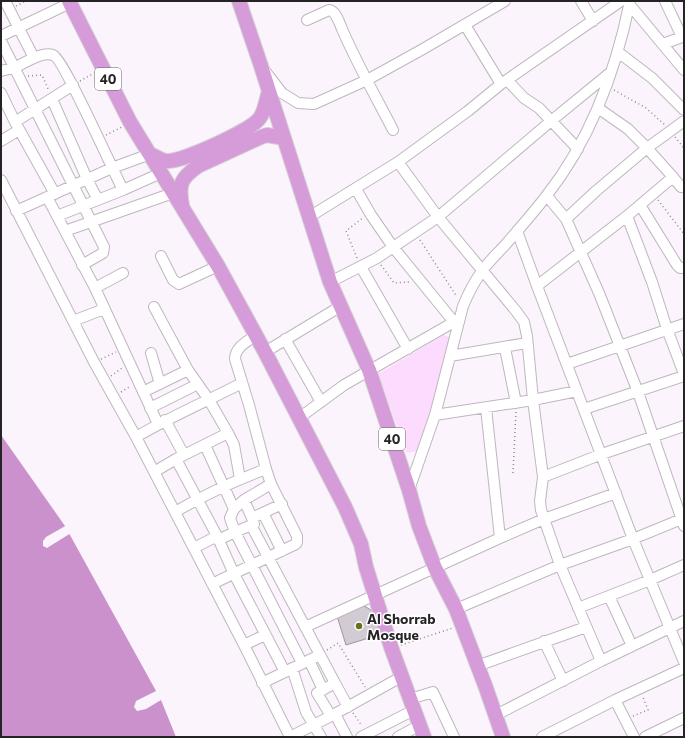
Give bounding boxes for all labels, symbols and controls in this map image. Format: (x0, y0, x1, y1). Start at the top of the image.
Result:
road number: 40 (95, 68, 121, 90)
road number: 40 (379, 428, 405, 450)
place label: Al Shorrab Mosque (367, 610, 436, 643)
marker: Al Shorrab Mosque (354, 621, 364, 631)

